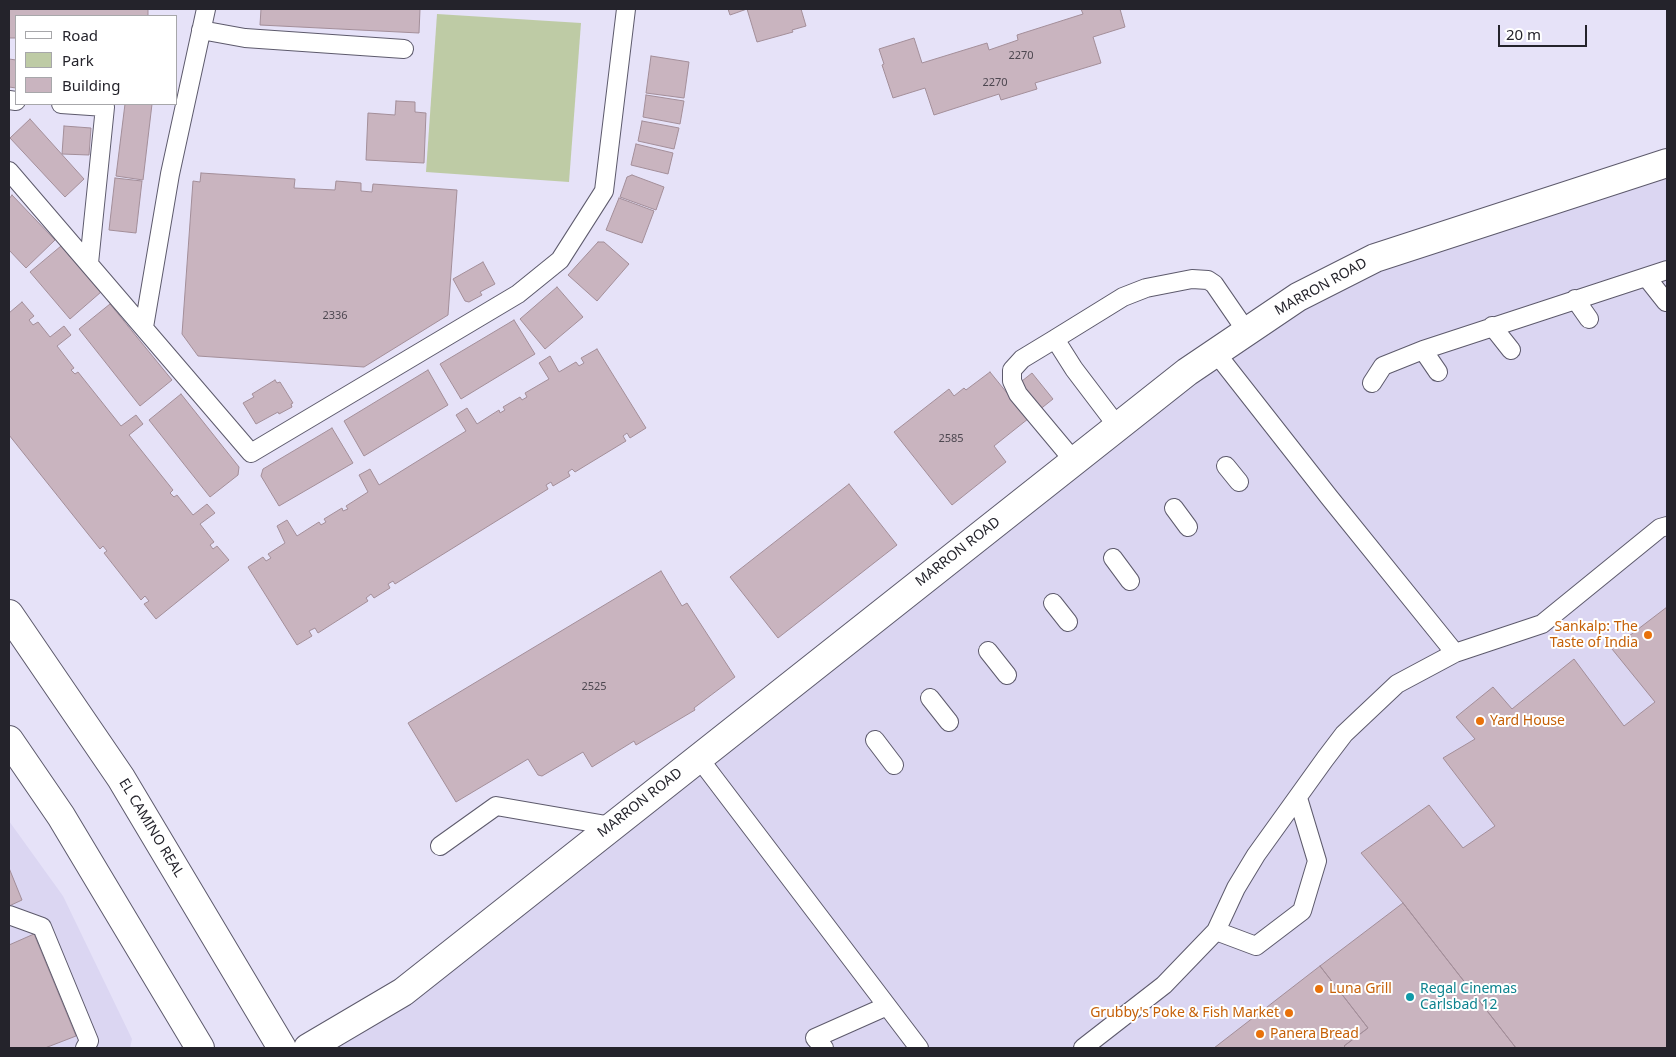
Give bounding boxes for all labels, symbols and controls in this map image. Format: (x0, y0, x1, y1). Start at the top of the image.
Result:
legend (15, 15, 178, 105)
scale bar (1501, 15, 1590, 47)
text: 20 m (1506, 24, 1541, 44)
text: Road (62, 25, 98, 45)
house number: 2270 (1008, 49, 1034, 63)
text: Park (62, 50, 94, 70)
text: Building (62, 75, 120, 95)
house number: 2270 (982, 76, 1008, 90)
street label: MARRON ROAD (1272, 255, 1370, 319)
house number: 2336 (322, 309, 348, 323)
house number: 2585 (938, 432, 964, 446)
street label: MARRON ROAD (912, 514, 1004, 590)
place label: Sankalp: The Taste of India (1550, 619, 1638, 652)
marker: Sankalp: The Taste of India (1642, 629, 1654, 641)
house number: 2525 (581, 680, 607, 694)
place label: Yard House (1490, 713, 1565, 729)
marker: Yard House (1474, 715, 1486, 727)
street label: MARRON ROAD (594, 765, 686, 841)
street label: EL CAMINO REAL (115, 776, 187, 880)
place label: Luna Grill (1329, 981, 1392, 997)
place label: Regal Cinemas Carlsbad 12 (1420, 981, 1517, 1014)
marker: Luna Grill (1313, 983, 1325, 995)
marker: Regal Cinemas Carlsbad 12 (1404, 991, 1416, 1003)
place label: Grubby's Poke & Fish Market (1090, 1005, 1279, 1021)
marker: Grubby's Poke & Fish Market (1283, 1007, 1295, 1019)
place label: Panera Bread (1270, 1026, 1359, 1042)
marker: Panera Bread (1254, 1028, 1266, 1040)

